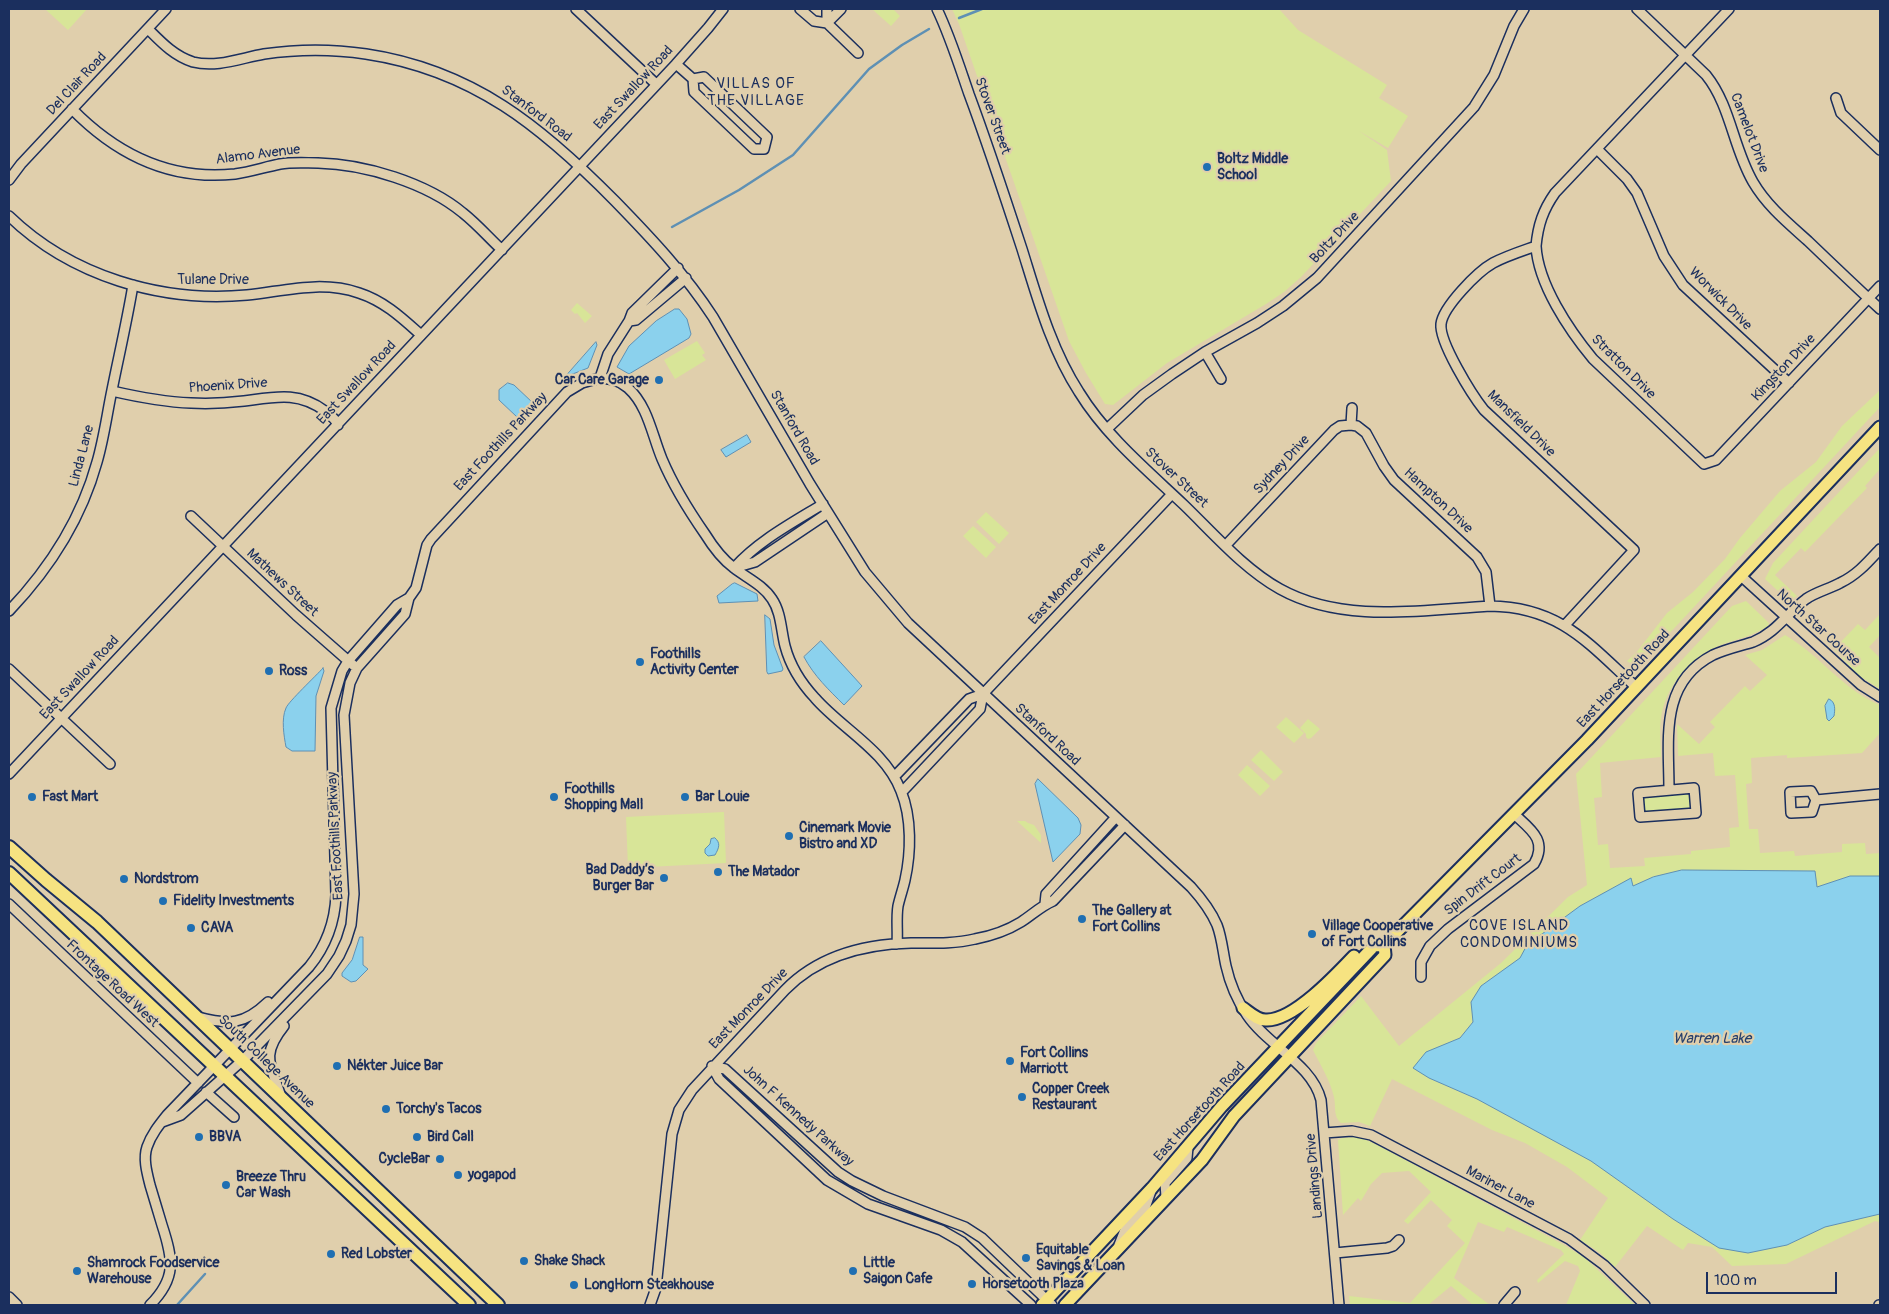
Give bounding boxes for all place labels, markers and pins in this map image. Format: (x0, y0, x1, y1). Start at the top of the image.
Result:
place label: Boltz Middle School (1217, 151, 1288, 184)
marker: Boltz Middle School (1201, 161, 1213, 173)
place label: Car Care Garage (555, 372, 649, 388)
marker: Car Care Garage (653, 374, 665, 386)
place label: Foothills Activity Center (650, 646, 739, 679)
marker: Foothills Activity Center (634, 656, 646, 668)
place label: Ross (279, 663, 307, 679)
marker: Ross (263, 665, 275, 677)
place label: Foothills Shopping Mall (564, 781, 643, 814)
place label: Fast Mart (42, 789, 98, 805)
place label: Bar Louie (695, 789, 749, 805)
marker: Fast Mart (26, 791, 38, 803)
marker: Foothills Shopping Mall (548, 791, 560, 803)
marker: Bar Louie (679, 791, 691, 803)
place label: Cinemark Movie Bistro and XD (799, 820, 891, 852)
marker: Cinemark Movie Bistro and XD (783, 830, 795, 842)
place label: Bad Daddy’s Burger Bar (586, 862, 654, 894)
place label: The Matador (728, 864, 800, 880)
marker: The Matador (712, 866, 724, 878)
place label: Nordstrom (134, 871, 199, 887)
marker: Bad Daddy’s Burger Bar (658, 872, 670, 884)
marker: Nordstrom (118, 873, 130, 885)
place label: Fidelity Investments (173, 893, 294, 909)
marker: Fidelity Investments (157, 895, 169, 907)
place label: The Gallery at Fort Collins (1092, 903, 1171, 936)
marker: The Gallery at Fort Collins (1076, 913, 1088, 925)
place label: Village Cooperative of Fort Collins (1322, 918, 1433, 950)
place label: CAVA (201, 920, 233, 936)
marker: CAVA (185, 922, 197, 934)
marker: Village Cooperative of Fort Collins (1306, 928, 1318, 940)
place label: Fort Collins Marriott (1020, 1045, 1088, 1078)
marker: Fort Collins Marriott (1004, 1055, 1016, 1067)
place label: Nékter Juice Bar (347, 1058, 443, 1074)
marker: Nékter Juice Bar (331, 1060, 343, 1072)
place label: Copper Creek Restaurant (1032, 1081, 1109, 1114)
marker: Copper Creek Restaurant (1016, 1091, 1028, 1103)
place label: Torchy's Tacos (396, 1101, 481, 1117)
marker: Torchy's Tacos (380, 1103, 392, 1115)
place label: BBVA (209, 1129, 241, 1145)
place label: Bird Call (427, 1129, 474, 1145)
marker: BBVA (193, 1131, 205, 1143)
marker: Bird Call (411, 1131, 423, 1143)
place label: CycleBar (379, 1151, 430, 1167)
marker: CycleBar (434, 1153, 446, 1165)
place label: yogapod (468, 1167, 516, 1183)
place label: Breeze Thru Car Wash (236, 1169, 306, 1202)
marker: yogapod (452, 1169, 464, 1181)
marker: Breeze Thru Car Wash (220, 1179, 232, 1191)
place label: Equitable Savings & Loan (1036, 1242, 1125, 1274)
place label: Red Lobster (341, 1246, 412, 1262)
marker: Red Lobster (325, 1248, 337, 1260)
marker: Equitable Savings & Loan (1020, 1252, 1032, 1264)
place label: Shake Shack (534, 1253, 605, 1269)
place label: Shamrock Foodservice Warehouse (87, 1255, 219, 1288)
marker: Shake Shack (518, 1255, 530, 1267)
place label: Little Saigon Cafe (863, 1255, 932, 1288)
marker: Shamrock Foodservice Warehouse (71, 1265, 83, 1277)
marker: Little Saigon Cafe (847, 1265, 859, 1277)
place label: Horsetooth Plaza (982, 1276, 1084, 1292)
place label: LongHorn Steakhouse (584, 1277, 714, 1293)
marker: Horsetooth Plaza (966, 1278, 978, 1290)
marker: LongHorn Steakhouse (568, 1279, 580, 1291)

